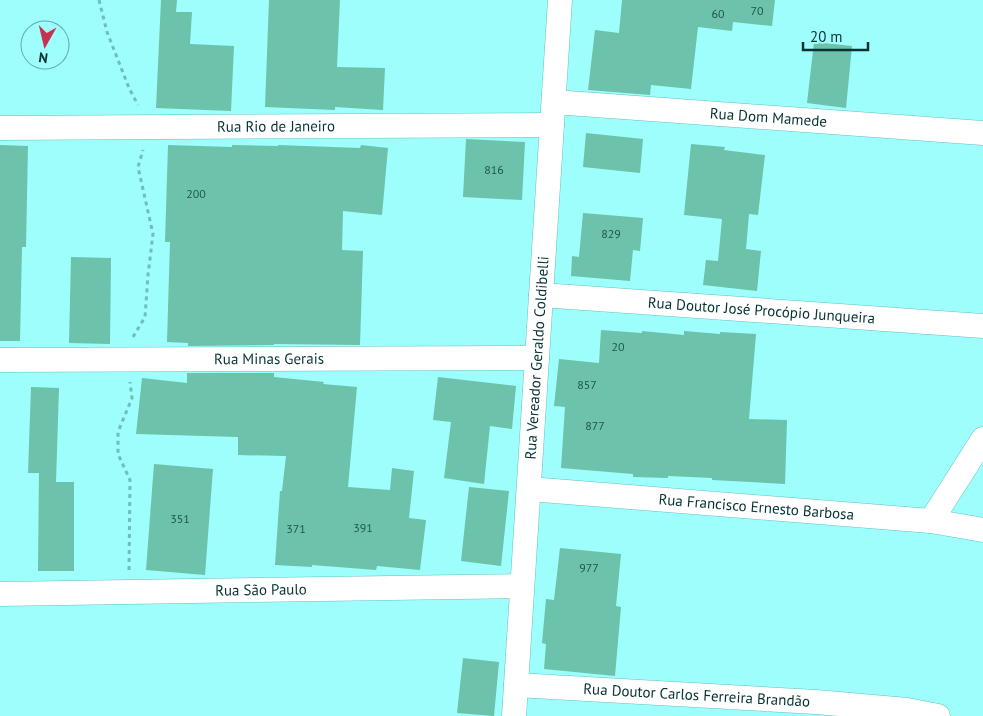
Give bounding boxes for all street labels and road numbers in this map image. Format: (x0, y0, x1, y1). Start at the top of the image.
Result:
street label: Rua Dom Mamede (709, 103, 828, 131)
street label: Rua Rio de Janeiro (217, 116, 335, 136)
street label: Rua Vereador Geraldo Coldibelli (521, 255, 553, 460)
street label: Rua Doutor José Procópio Junqueira (647, 293, 876, 327)
street label: Rua Minas Gerais (214, 349, 324, 368)
street label: Rua Francisco Ernesto Barbosa (658, 489, 855, 524)
street label: Rua São Paulo (215, 579, 307, 600)
street label: Rua Doutor Carlos Ferreira Brandão (583, 679, 811, 711)

